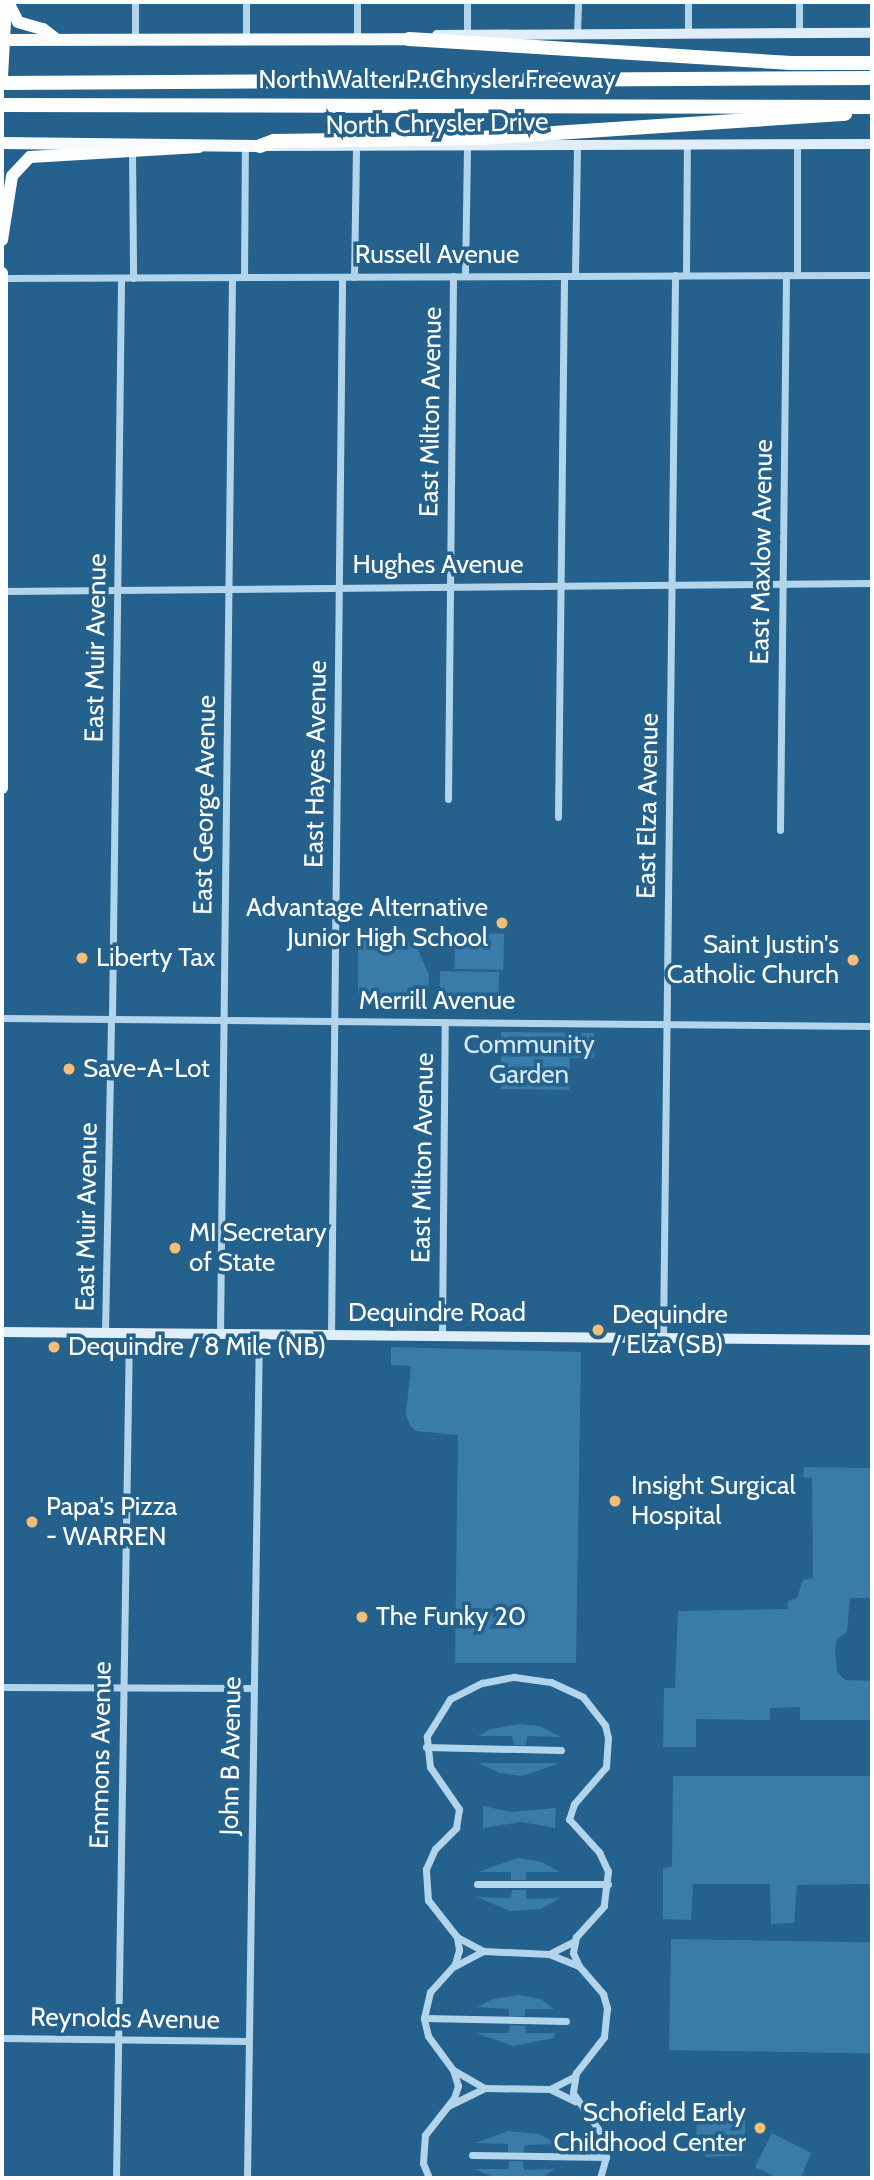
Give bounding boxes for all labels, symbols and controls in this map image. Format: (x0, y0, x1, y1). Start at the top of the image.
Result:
street label: North Walter P. Chrysler Freeway (258, 64, 616, 96)
street label: North Chrysler Drive (325, 106, 549, 142)
street label: Russell Avenue (355, 239, 519, 271)
street label: East Milton Avenue (414, 307, 448, 517)
street label: East Maxlow Avenue (744, 439, 780, 665)
street label: Hughes Avenue (352, 549, 524, 581)
street label: East Muir Avenue (79, 553, 113, 743)
street label: East Hayes Avenue (299, 660, 333, 868)
street label: East George Avenue (187, 695, 223, 915)
street label: East Elza Avenue (631, 713, 665, 899)
place label: Advantage Alternative Junior High School (246, 892, 488, 954)
marker: Advantage Alternative Junior High School (494, 915, 510, 931)
place label: Saint Justin's Catholic Church (667, 929, 839, 990)
place label: Liberty Tax (96, 942, 215, 974)
marker: Liberty Tax (74, 950, 90, 966)
marker: Saint Justin's Catholic Church (845, 952, 861, 968)
street label: Merrill Avenue (359, 985, 515, 1017)
park label: Community Garden (463, 1029, 595, 1090)
place label: Save-A-Lot (83, 1053, 210, 1085)
street label: East Milton Avenue (406, 1053, 440, 1263)
marker: Save-A-Lot (61, 1061, 77, 1077)
street label: East Muir Avenue (70, 1122, 104, 1312)
place label: MI Secretary of State (189, 1217, 327, 1278)
marker: MI Secretary of State (167, 1240, 183, 1256)
street label: Dequindre Road (348, 1297, 526, 1329)
place label: Dequindre / Elza (SB) (612, 1299, 728, 1360)
marker: Dequindre / Elza (SB) (590, 1322, 606, 1338)
place label: Dequindre / 8 Mile (NB) (68, 1331, 326, 1363)
marker: Dequindre / 8 Mile (NB) (46, 1339, 62, 1355)
place label: Insight Surgical Hospital (631, 1470, 796, 1532)
place label: Papa's Pizza - WARREN (46, 1491, 177, 1552)
marker: Insight Surgical Hospital (605, 1491, 625, 1511)
marker: Papa's Pizza - WARREN (24, 1514, 40, 1530)
place label: The Funky 20 (376, 1601, 526, 1633)
marker: The Funky 20 (354, 1609, 370, 1625)
street label: Emmons Avenue (84, 1661, 118, 1849)
street label: John B Avenue (214, 1676, 248, 1836)
street label: Reynolds Avenue (30, 2002, 220, 2036)
place label: Schofield Early Childhood Center (553, 2097, 746, 2158)
marker: Schofield Early Childhood Center (752, 2120, 768, 2136)

